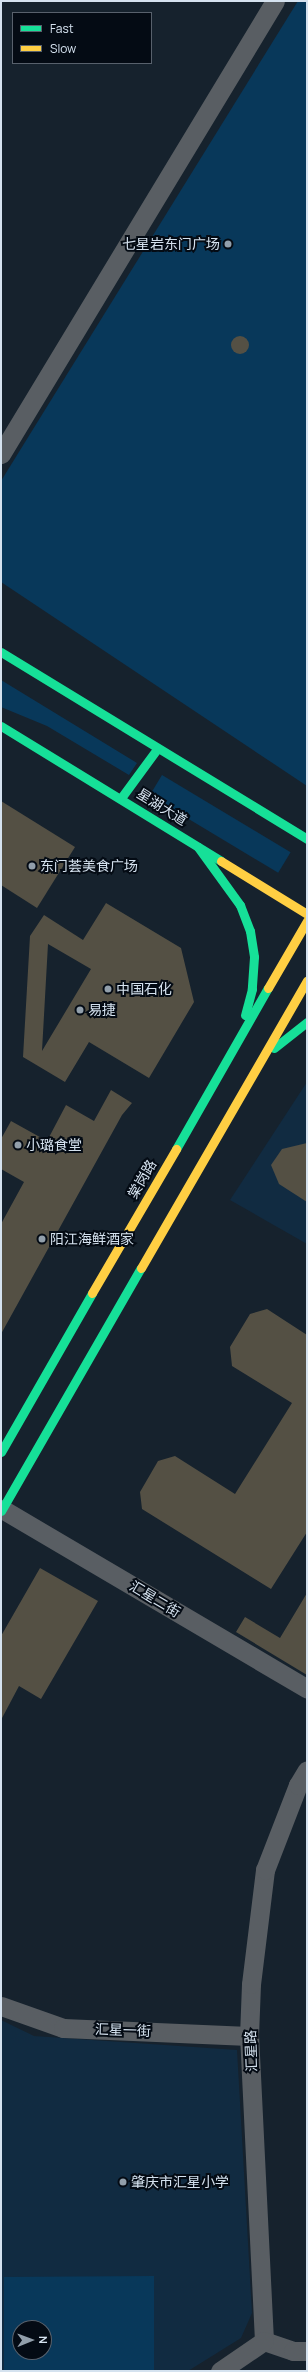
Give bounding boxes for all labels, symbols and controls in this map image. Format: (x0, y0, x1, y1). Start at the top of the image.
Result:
legend (12, 12, 152, 64)
text: Fast (50, 20, 74, 37)
text: Slow (50, 40, 76, 57)
place label: 七星岩东门广场 (122, 236, 220, 252)
marker: 七星岩东门广场 (223, 239, 233, 249)
street label: 星湖大道 (134, 785, 190, 829)
place label: 东门荟美食广场 (40, 858, 138, 874)
marker: 东门荟美食广场 (27, 861, 37, 871)
place label: 中国石化 (116, 981, 172, 997)
marker: 中国石化 (103, 984, 113, 994)
place label: 易捷 (88, 1002, 116, 1018)
marker: 易捷 (75, 1005, 85, 1015)
place label: 小璐食堂 (26, 1137, 82, 1153)
marker: 小璐食堂 (13, 1140, 23, 1150)
street label: 棠岗路 (124, 1157, 160, 1201)
place label: 阳江海鲜酒家 (50, 1231, 134, 1247)
marker: 阳江海鲜酒家 (37, 1234, 47, 1244)
street label: 汇星二街 (127, 1577, 183, 1621)
street label: 汇星一街 (95, 2021, 151, 2039)
street label: 汇星路 (242, 2030, 260, 2072)
place label: 肇庆市汇星小学 (131, 2174, 229, 2190)
marker: 肇庆市汇星小学 (118, 2177, 128, 2187)
north arrow (12, 2320, 52, 2360)
text: N (36, 2336, 51, 2344)

